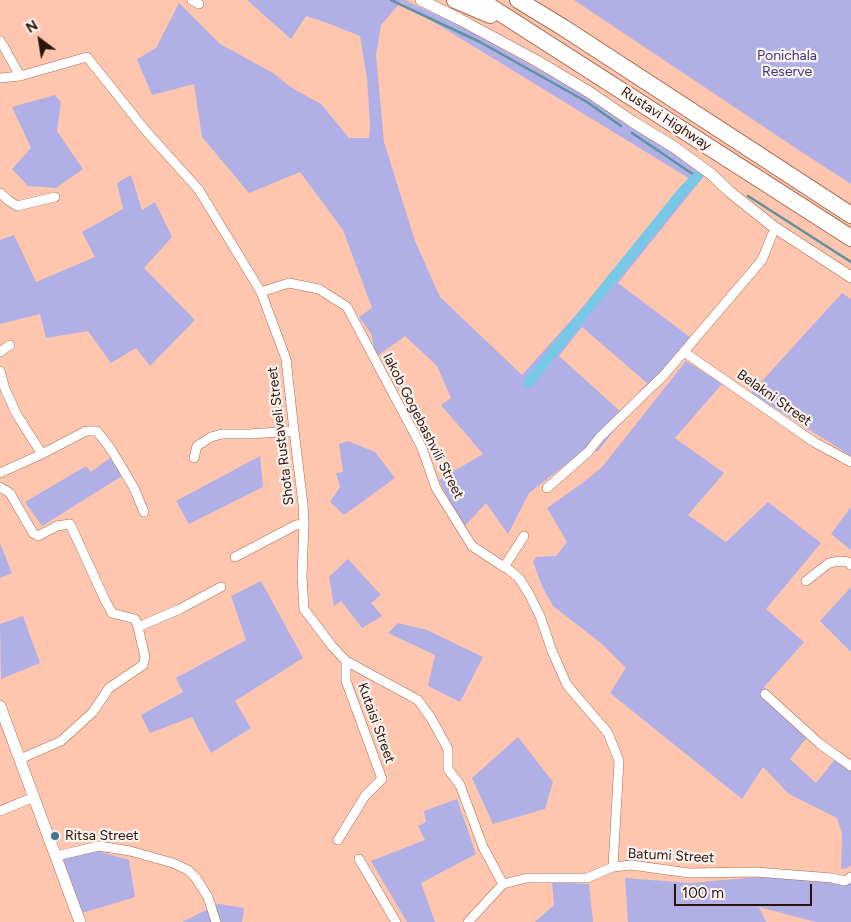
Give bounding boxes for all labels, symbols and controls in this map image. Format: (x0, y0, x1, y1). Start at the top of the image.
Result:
north arrow (15, 15, 65, 65)
text: N (23, 17, 41, 37)
park label: Ponichala Reserve (757, 48, 817, 80)
street label: Rustavi Highway (618, 84, 714, 154)
street label: Iakob Gogebashvili Street (379, 350, 467, 502)
street label: Shota Rustaveli Street (264, 366, 298, 506)
street label: Belakni Street (734, 366, 814, 430)
street label: Kutaisi Street (354, 680, 398, 766)
place label: Ritsa Street (65, 828, 139, 844)
marker: Ritsa Street (49, 830, 61, 842)
street label: Batumi Street (627, 845, 715, 867)
scale bar (676, 874, 814, 906)
text: 100 m (682, 884, 724, 902)

